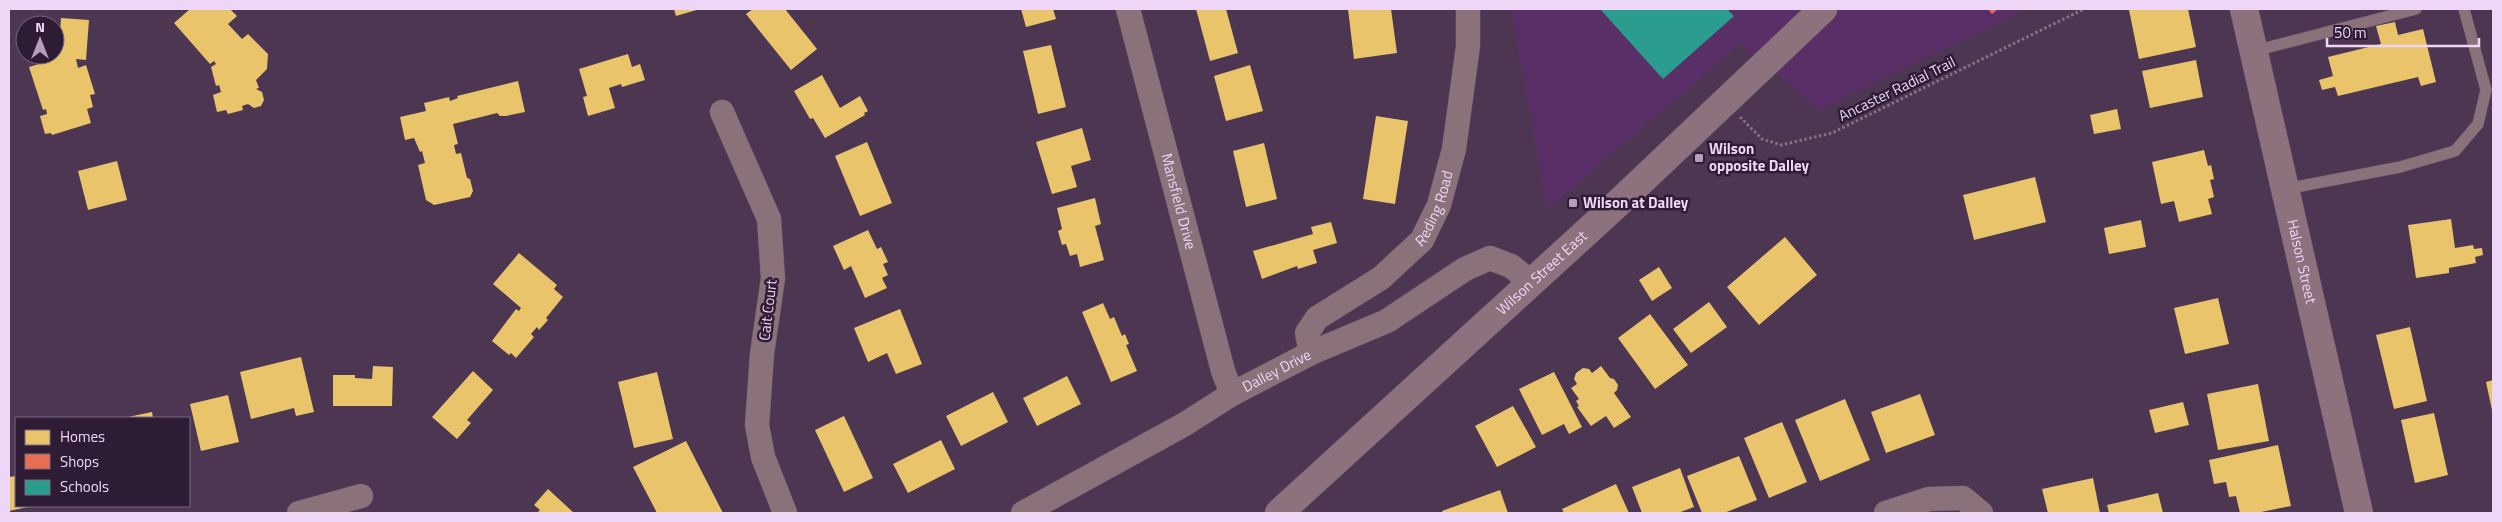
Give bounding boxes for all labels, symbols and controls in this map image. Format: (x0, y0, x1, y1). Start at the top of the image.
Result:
north arrow (15, 15, 65, 65)
scale bar (2327, 15, 2480, 47)
text: N (35, 16, 45, 37)
text: 50 m (2334, 21, 2367, 44)
street label: Ancaster Radial Trail (1834, 50, 1959, 127)
place label: Wilson opposite Dalley (1709, 137, 1810, 177)
street label: Mansfield Drive (1155, 151, 1203, 252)
marker: Wilson opposite Dalley (1693, 152, 1705, 164)
street label: Reding Road (1410, 168, 1459, 252)
place label: Wilson at Dalley (1583, 191, 1689, 214)
marker: Wilson at Dalley (1567, 197, 1579, 209)
street label: Halson Street (2281, 217, 2323, 307)
street label: Wilson Street East (1491, 224, 1593, 320)
street label: Cait Court (752, 277, 783, 342)
street label: Dalley Drive (1238, 343, 1315, 398)
legend (15, 417, 190, 507)
text: Homes (60, 425, 105, 448)
text: Shops (60, 450, 99, 473)
text: Schools (60, 475, 109, 498)

